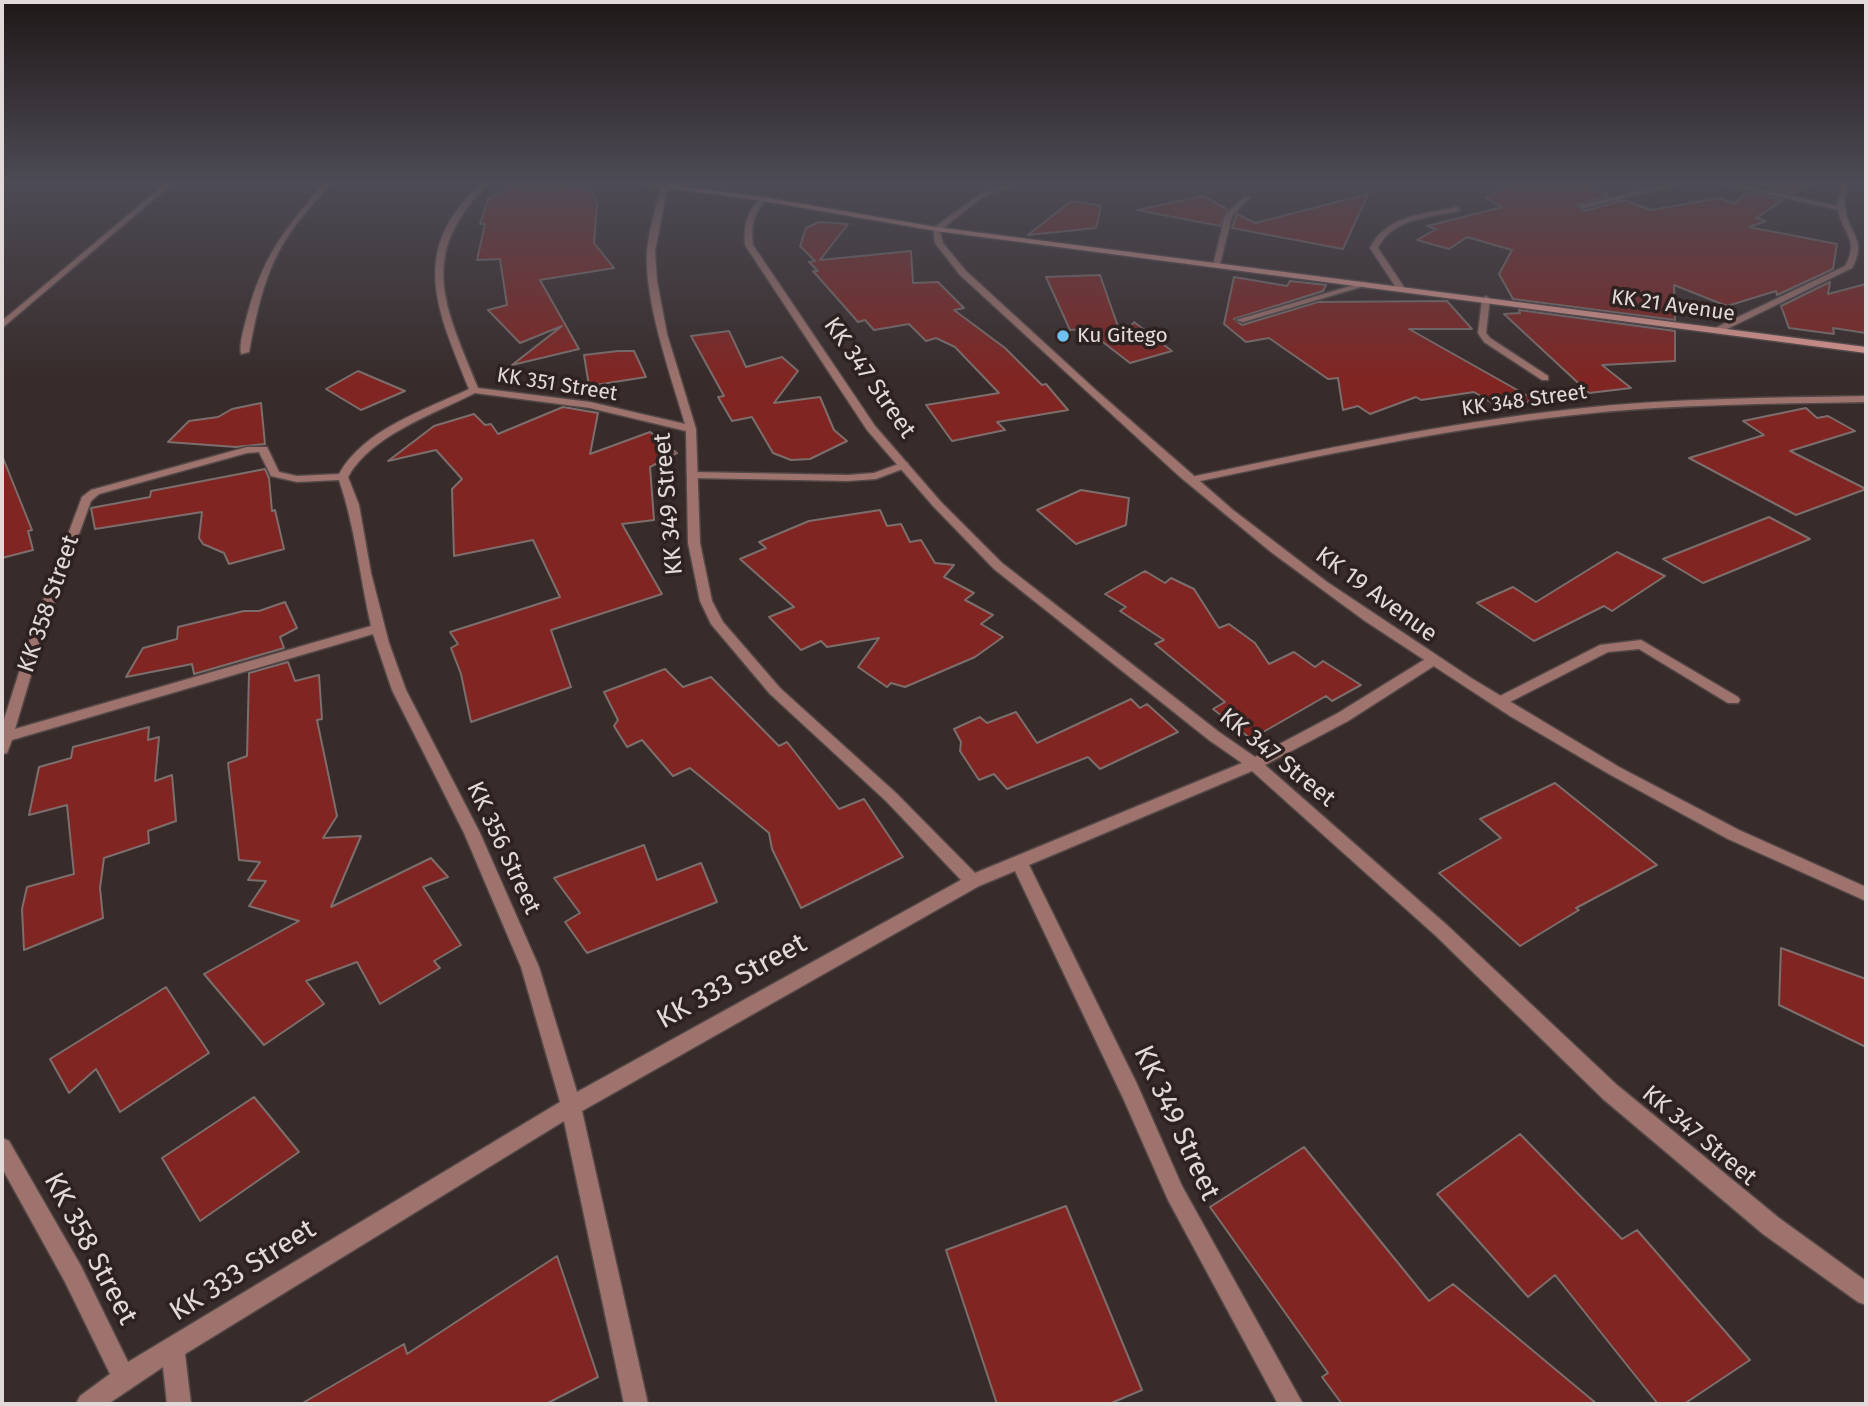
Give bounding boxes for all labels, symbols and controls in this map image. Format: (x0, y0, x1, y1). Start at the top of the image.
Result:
street label: KK 21 Avenue (1610, 285, 1736, 327)
street label: KK 347 Street (817, 312, 921, 444)
place label: Ku Gitego (1077, 323, 1168, 349)
marker: Ku Gitego (1055, 328, 1071, 344)
street label: KK 351 Street (495, 363, 619, 407)
street label: KK 348 Street (1460, 380, 1588, 422)
street label: KK 349 Street (648, 432, 690, 576)
street label: KK 358 Street (12, 532, 86, 676)
street label: KK 19 Avenue (1309, 541, 1443, 649)
street label: KK 347 Street (1213, 703, 1341, 813)
street label: KK 356 Street (460, 777, 546, 919)
street label: KK 333 Street (651, 927, 813, 1037)
street label: KK 349 Street (1126, 1040, 1226, 1206)
street label: KK 347 Street (1636, 1080, 1762, 1192)
street label: KK 358 Street (36, 1167, 144, 1331)
street label: KK 333 Street (164, 1213, 322, 1329)

